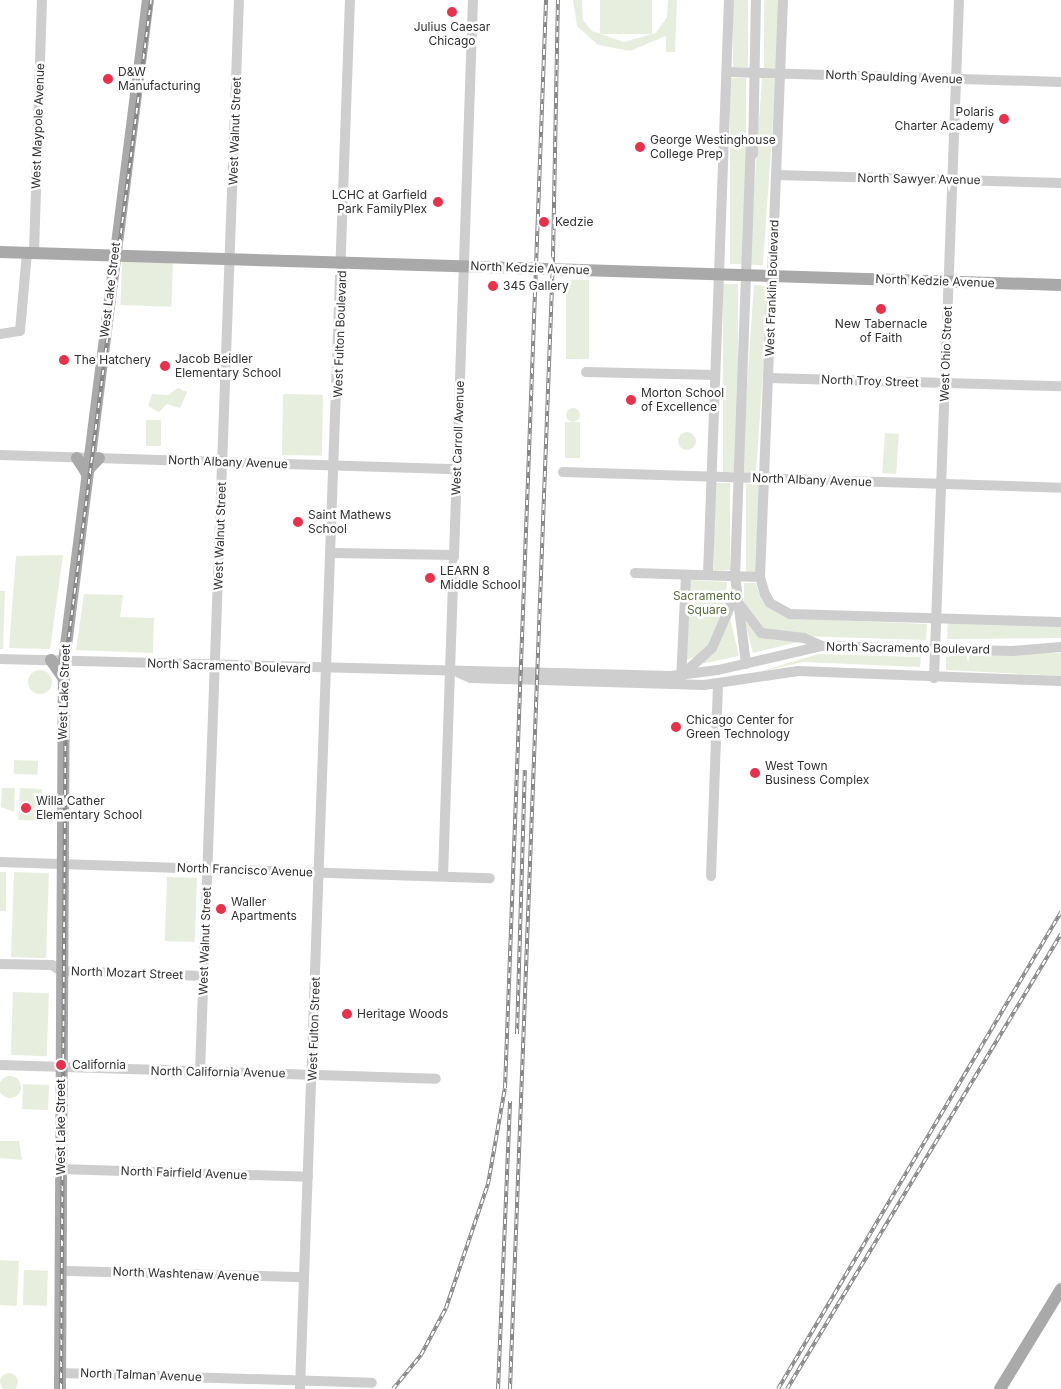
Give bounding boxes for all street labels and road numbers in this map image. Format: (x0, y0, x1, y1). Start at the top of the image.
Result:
street label: West Maypole Avenue (29, 63, 47, 189)
street label: North Spaulding Avenue (825, 67, 963, 87)
street label: West Walnut Street (226, 77, 244, 185)
street label: North Sawyer Avenue (857, 171, 981, 187)
street label: West Franklin Boulevard (762, 219, 782, 357)
street label: West Lake Street (97, 242, 123, 338)
street label: North Kedzie Avenue (470, 259, 590, 277)
street label: West Fulton Boulevard (331, 270, 349, 398)
street label: North Kedzie Avenue (875, 272, 995, 290)
street label: West Ohio Street (937, 306, 955, 402)
street label: North Troy Street (821, 372, 919, 390)
street label: West Carroll Avenue (449, 380, 467, 496)
street label: North Albany Avenue (168, 453, 288, 471)
street label: North Albany Avenue (752, 471, 872, 489)
street label: West Walnut Street (211, 482, 229, 590)
street label: North Sacramento Boulevard (826, 639, 990, 657)
street label: West Lake Street (55, 644, 73, 740)
street label: North Sacramento Boulevard (147, 656, 311, 676)
street label: North Francisco Avenue (177, 860, 313, 880)
street label: West Walnut Street (196, 887, 214, 995)
street label: North Mozart Street (71, 964, 183, 982)
street label: West Fulton Street (305, 977, 323, 1081)
street label: North California Avenue (150, 1064, 286, 1080)
street label: West Lake Street (54, 1079, 68, 1175)
street label: North Fairfield Avenue (120, 1164, 248, 1182)
street label: North Washtenaw Avenue (112, 1264, 260, 1284)
street label: North Talman Avenue (80, 1366, 202, 1384)

